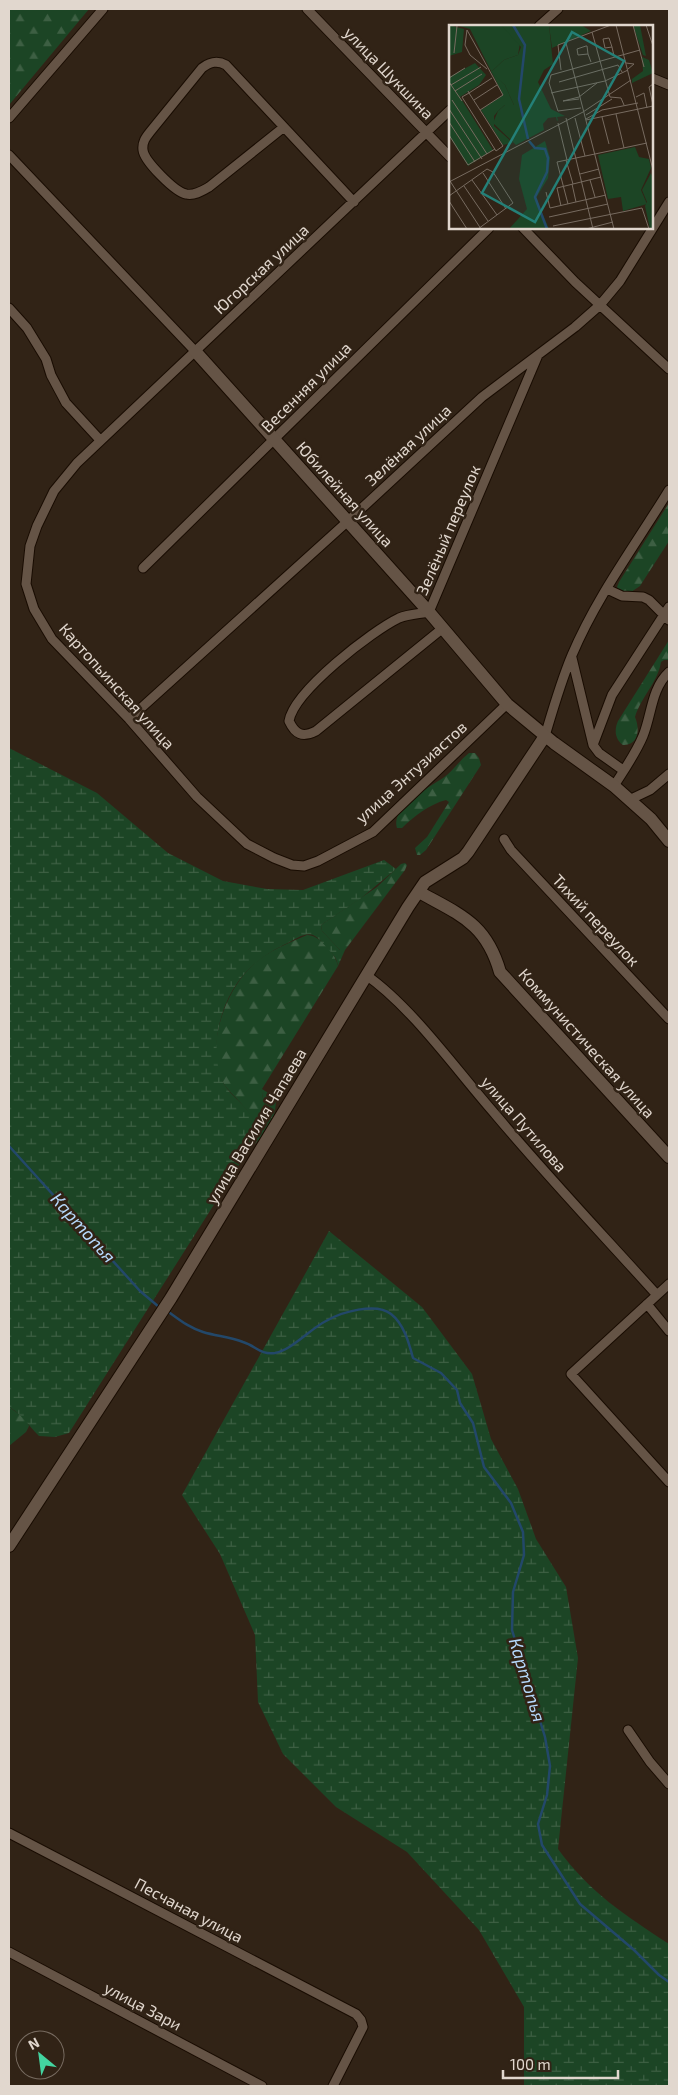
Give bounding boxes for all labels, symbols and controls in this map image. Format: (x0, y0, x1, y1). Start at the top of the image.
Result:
street label: улица Шукшина (340, 23, 438, 123)
inset map (449, 25, 653, 229)
street label: Югорская улица (209, 220, 313, 318)
street label: Весенняя улица (257, 338, 355, 436)
street label: Зелёная улица (361, 400, 455, 490)
street label: Юбилейная улица (292, 437, 398, 551)
street label: Зелёный переулок (412, 462, 485, 598)
street label: Картопьинская улица (55, 619, 179, 753)
street label: улица Энтузиастов (351, 717, 471, 827)
street label: Тихий переулок (548, 870, 644, 970)
street label: Коммунистическая улица (515, 964, 659, 1122)
street label: улица Василия Чапаева (202, 1045, 310, 1207)
street label: улица Путилова (477, 1072, 571, 1176)
water label: Картопья (47, 1188, 121, 1267)
water label: Картопья (505, 1635, 551, 1724)
street label: Песчаная улица (131, 1873, 247, 1947)
street label: улица Зари (101, 1977, 185, 2035)
north arrow (15, 2030, 65, 2080)
text: N (25, 2033, 42, 2053)
scale bar (503, 2048, 618, 2080)
text: 100 m (510, 2055, 551, 2073)

